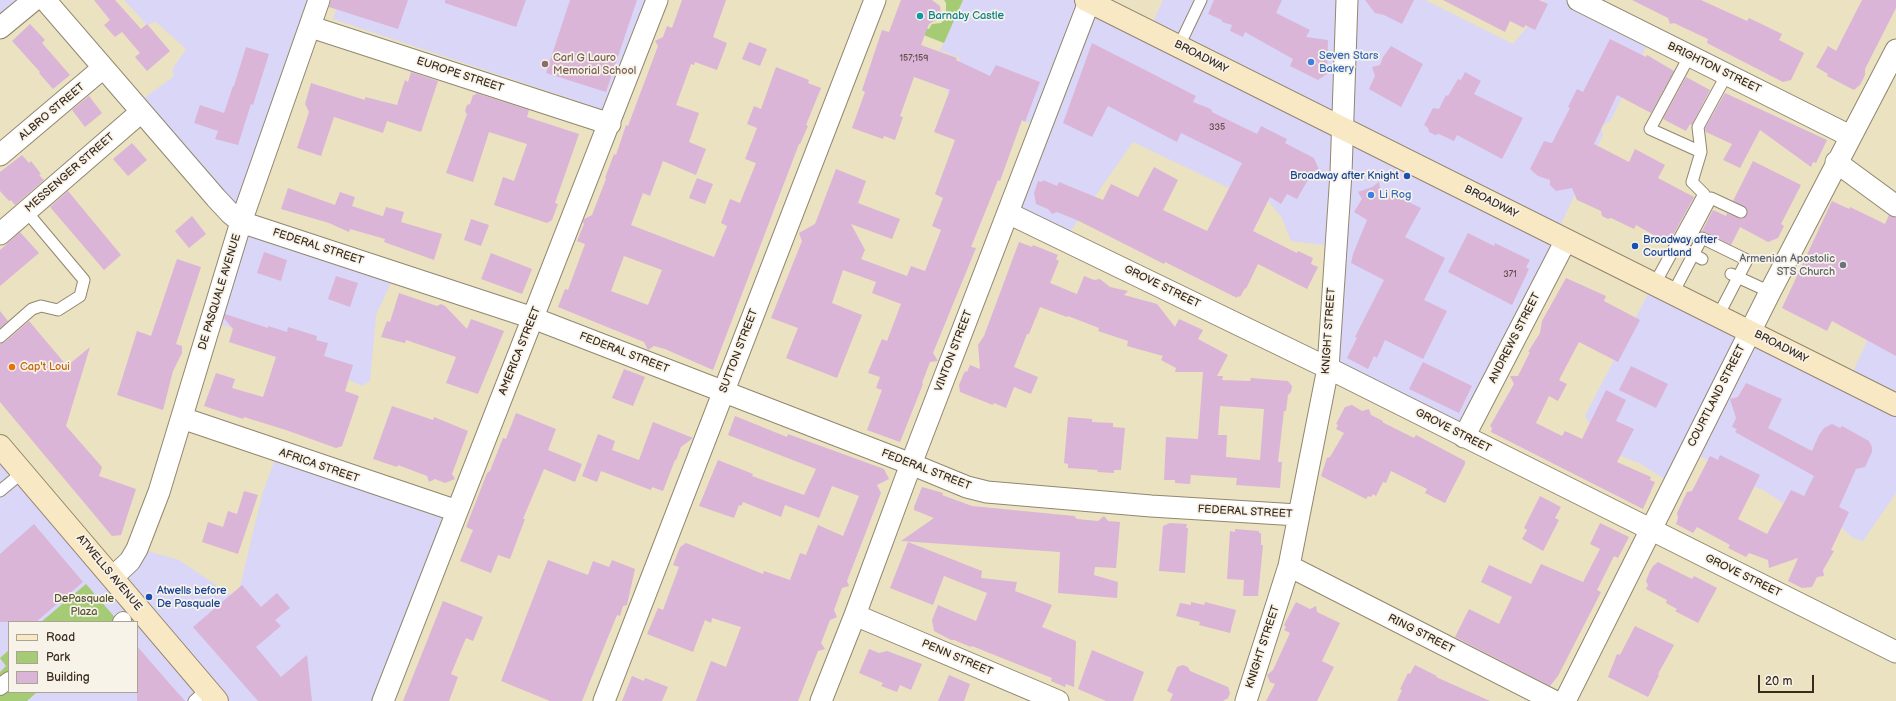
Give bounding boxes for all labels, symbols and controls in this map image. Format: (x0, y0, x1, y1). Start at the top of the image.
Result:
place label: Barnaby Castle (928, 9, 1004, 23)
marker: Barnaby Castle (915, 11, 925, 21)
street label: BROADWAY (1172, 38, 1230, 76)
street label: BRIGHTON STREET (1665, 40, 1763, 96)
place label: Seven Stars Bakery (1319, 49, 1378, 75)
place label: Carl G Lauro Memorial School (553, 51, 636, 77)
house number: 157;159 (900, 54, 928, 64)
street label: EUROPE STREET (415, 55, 505, 95)
marker: Seven Stars Bakery (1306, 57, 1316, 67)
marker: Carl G Lauro Memorial School (540, 59, 550, 69)
street label: ALBRO STREET (16, 81, 88, 143)
house number: 335 (1209, 123, 1225, 133)
street label: MESSENGER STREET (23, 131, 117, 215)
place label: Broadway after Knight (1290, 169, 1399, 183)
marker: Broadway after Knight (1402, 171, 1412, 181)
street label: BROADWAY (1462, 183, 1520, 221)
place label: Li Rog (1379, 188, 1411, 202)
marker: Li Rog (1366, 190, 1376, 200)
street label: FEDERAL STREET (271, 226, 365, 268)
street label: DE PASQUALE AVENUE (196, 232, 244, 352)
place label: Broadway after Courtland (1643, 233, 1717, 259)
marker: Broadway after Courtland (1630, 241, 1640, 251)
place label: Armenian Apostolic STS Church (1740, 252, 1835, 278)
marker: Armenian Apostolic STS Church (1838, 260, 1848, 270)
street label: GROVE STREET (1122, 263, 1202, 311)
house number: 371 (1503, 270, 1517, 280)
street label: KNIGHT STREET (1319, 287, 1339, 375)
street label: ANDREWS STREET (1486, 291, 1544, 385)
street label: AMERICA STREET (496, 305, 544, 397)
street label: SUTTON STREET (717, 307, 761, 395)
street label: VINTON STREET (932, 308, 976, 394)
street label: BROADWAY (1752, 328, 1810, 366)
street label: FEDERAL STREET (577, 330, 671, 376)
street label: COURTLAND STREET (1685, 343, 1749, 449)
place label: Cap't Loui (20, 360, 70, 374)
marker: Cap't Loui (7, 362, 17, 372)
street label: GROVE STREET (1413, 406, 1493, 456)
street label: AFRICA STREET (277, 446, 361, 486)
street label: FEDERAL STREET (879, 447, 973, 493)
street label: FEDERAL STREET (1197, 503, 1293, 521)
street label: ATWELLS AVENUE (73, 532, 145, 614)
street label: GROVE STREET (1703, 552, 1783, 600)
place label: Atwells before De Pasquale (157, 584, 226, 610)
park label: DePasquale Plaza (54, 592, 114, 618)
marker: Atwells before De Pasquale (144, 592, 154, 602)
street label: KNIGHT STREET (1243, 604, 1283, 690)
street label: RING STREET (1386, 612, 1456, 656)
legend (8, 621, 138, 693)
text: Road (46, 630, 75, 645)
street label: PENN STREET (920, 637, 994, 679)
text: Park (46, 650, 70, 665)
scale bar (1760, 667, 1816, 693)
text: Building (46, 670, 90, 685)
text: 20 m (1765, 674, 1792, 689)

